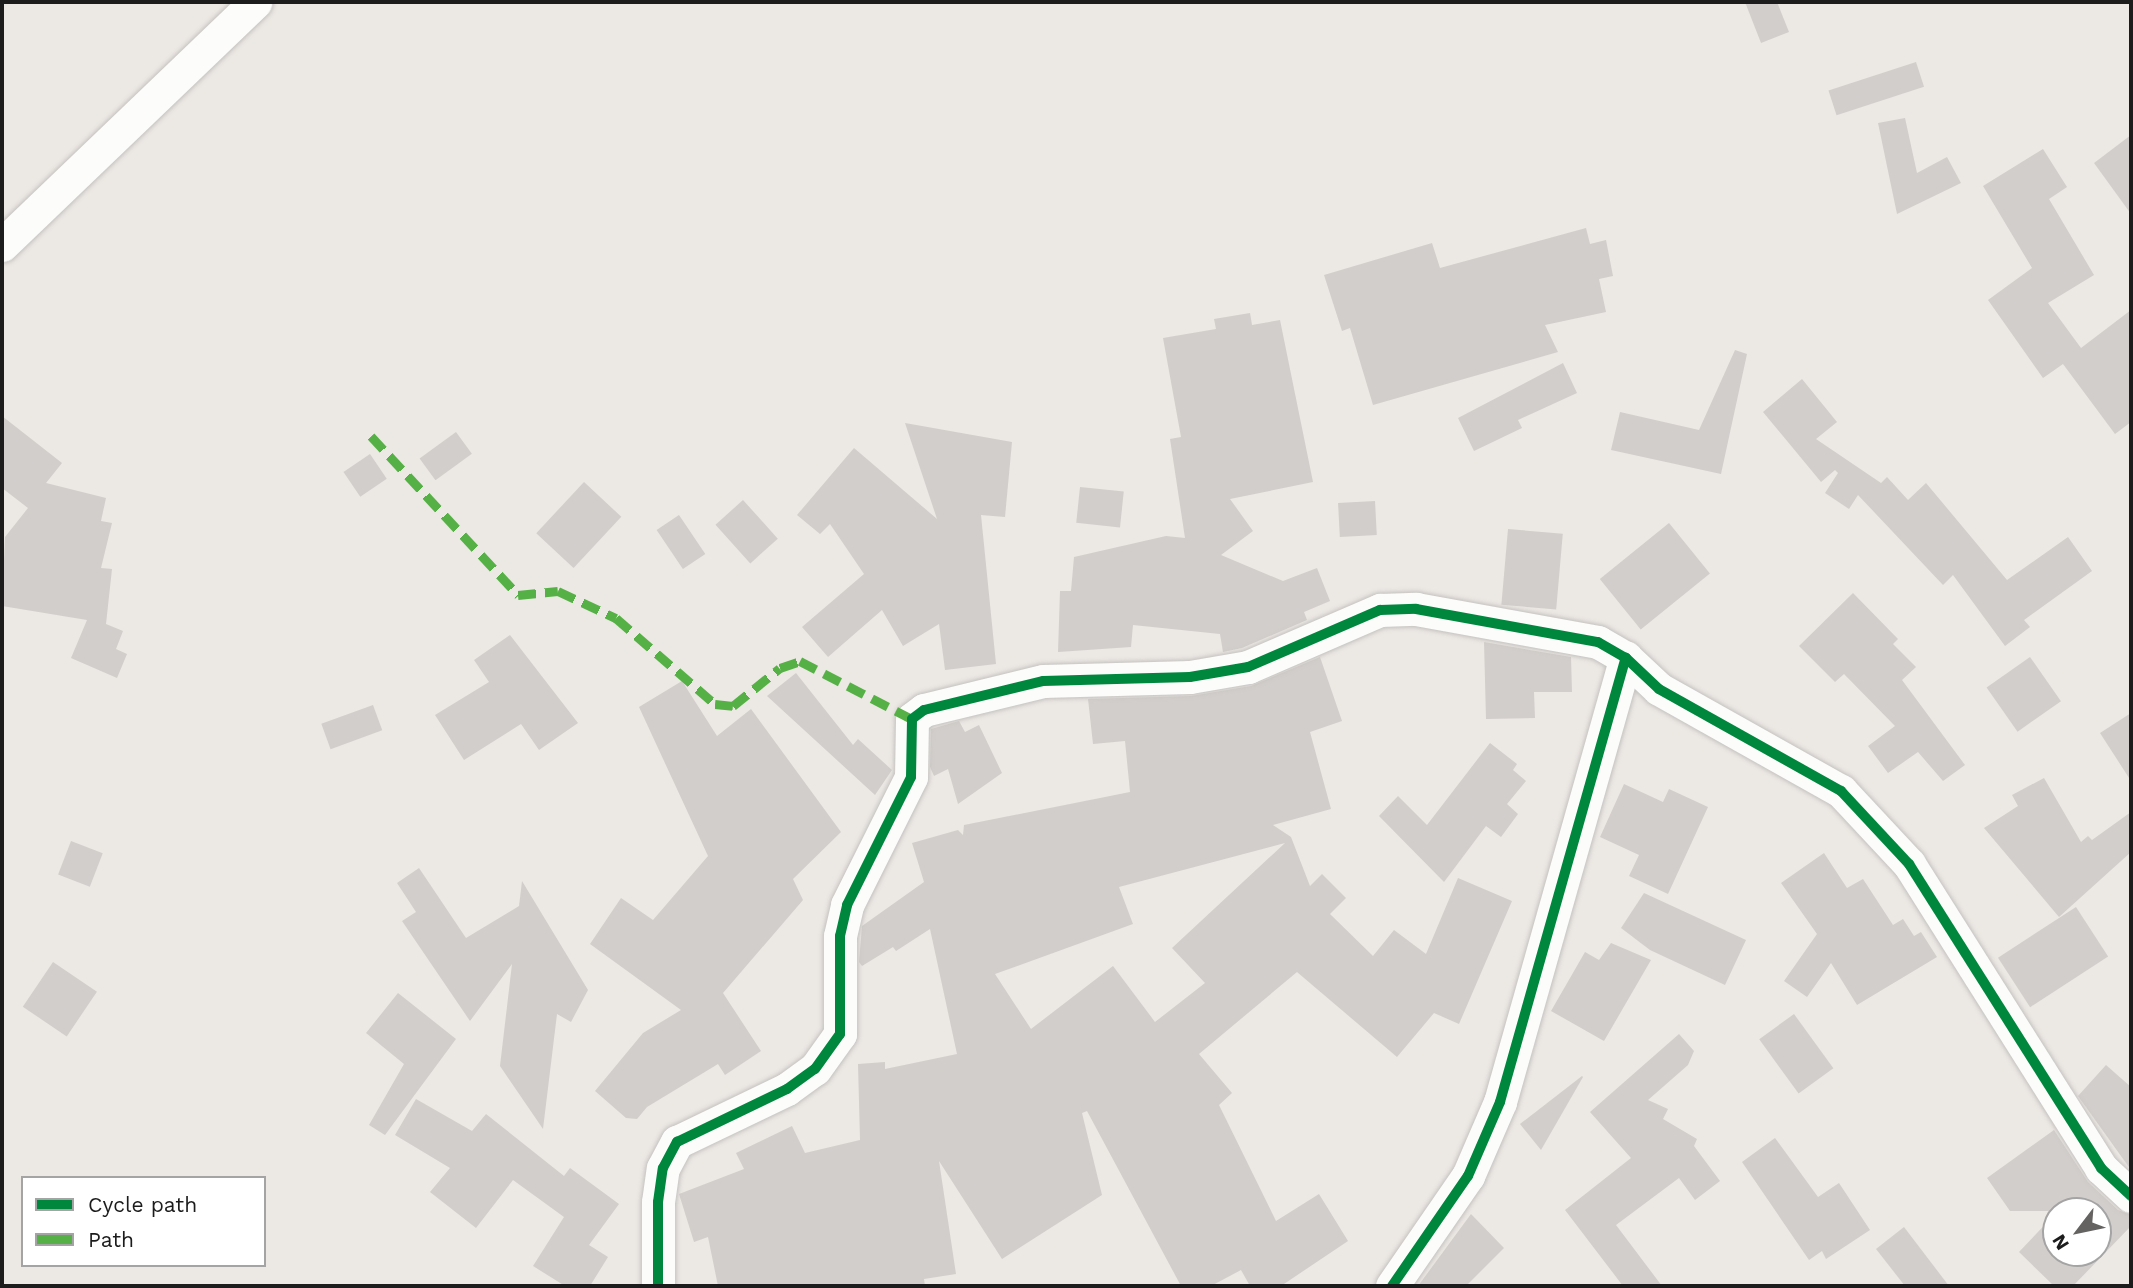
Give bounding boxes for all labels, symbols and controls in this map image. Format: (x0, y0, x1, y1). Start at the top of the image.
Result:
legend (21, 1176, 266, 1267)
text: Cycle path (88, 1192, 197, 1217)
north arrow (2042, 1197, 2112, 1267)
text: Path (88, 1227, 134, 1252)
text: N (2047, 1230, 2074, 1254)

